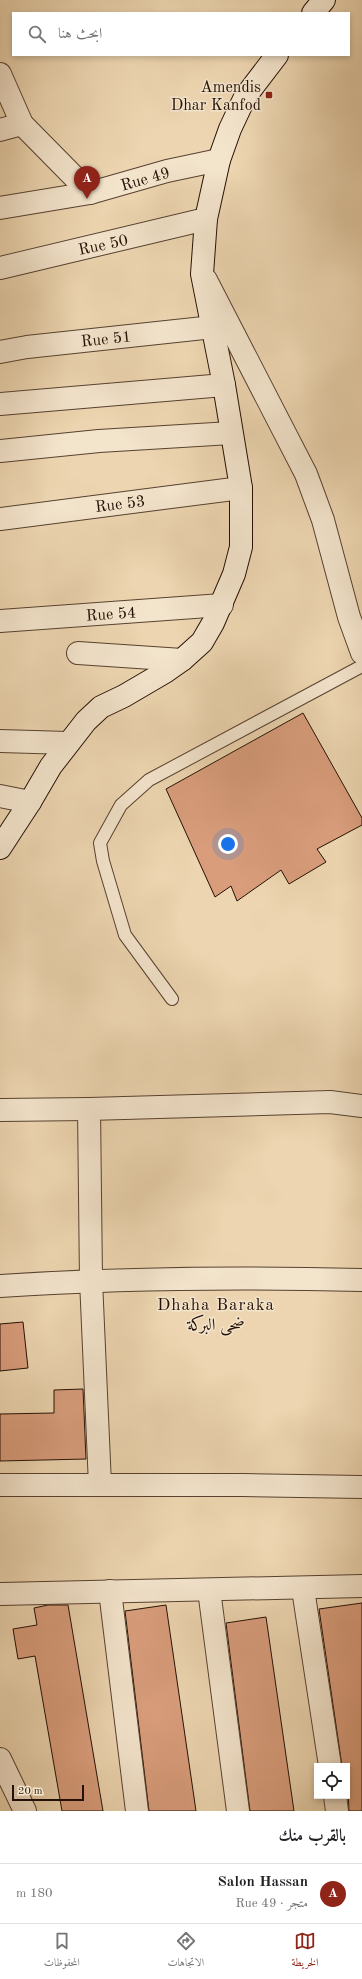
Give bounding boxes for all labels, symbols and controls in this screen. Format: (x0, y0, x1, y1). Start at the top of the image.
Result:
search box (12, 12, 350, 56)
icon: search (26, 23, 48, 45)
text: ابحث هنا (58, 27, 102, 42)
place label: Amendis Dhar Kanfod (171, 80, 261, 114)
marker: Amendis Dhar Kanfod (264, 90, 274, 100)
street label: Rue 49 (119, 165, 172, 195)
pin: A (74, 166, 100, 199)
street label: Rue 50 (77, 233, 130, 259)
street label: Rue 51 (80, 329, 132, 351)
street label: Rue 53 (94, 494, 146, 516)
street label: Rue 54 (85, 605, 137, 625)
your location (218, 834, 238, 854)
district label: Dhaha Baraka ضحى البركة (157, 1297, 275, 1336)
map controls (314, 1763, 350, 1799)
button: locate (314, 1763, 350, 1799)
scale bar (12, 1783, 84, 1802)
text: 20 m (18, 1786, 43, 1797)
text: بالقرب منك (278, 1828, 346, 1845)
text: Salon Hassan (218, 1875, 308, 1890)
text: 180 m (16, 1887, 53, 1900)
text: A (328, 1887, 338, 1900)
text: متجر · Rue 49 (236, 1897, 308, 1910)
tab: المحفوظات (44, 1930, 80, 1973)
tab: الاتجاهات (167, 1930, 204, 1973)
tab: الخريطة (292, 1930, 318, 1973)

